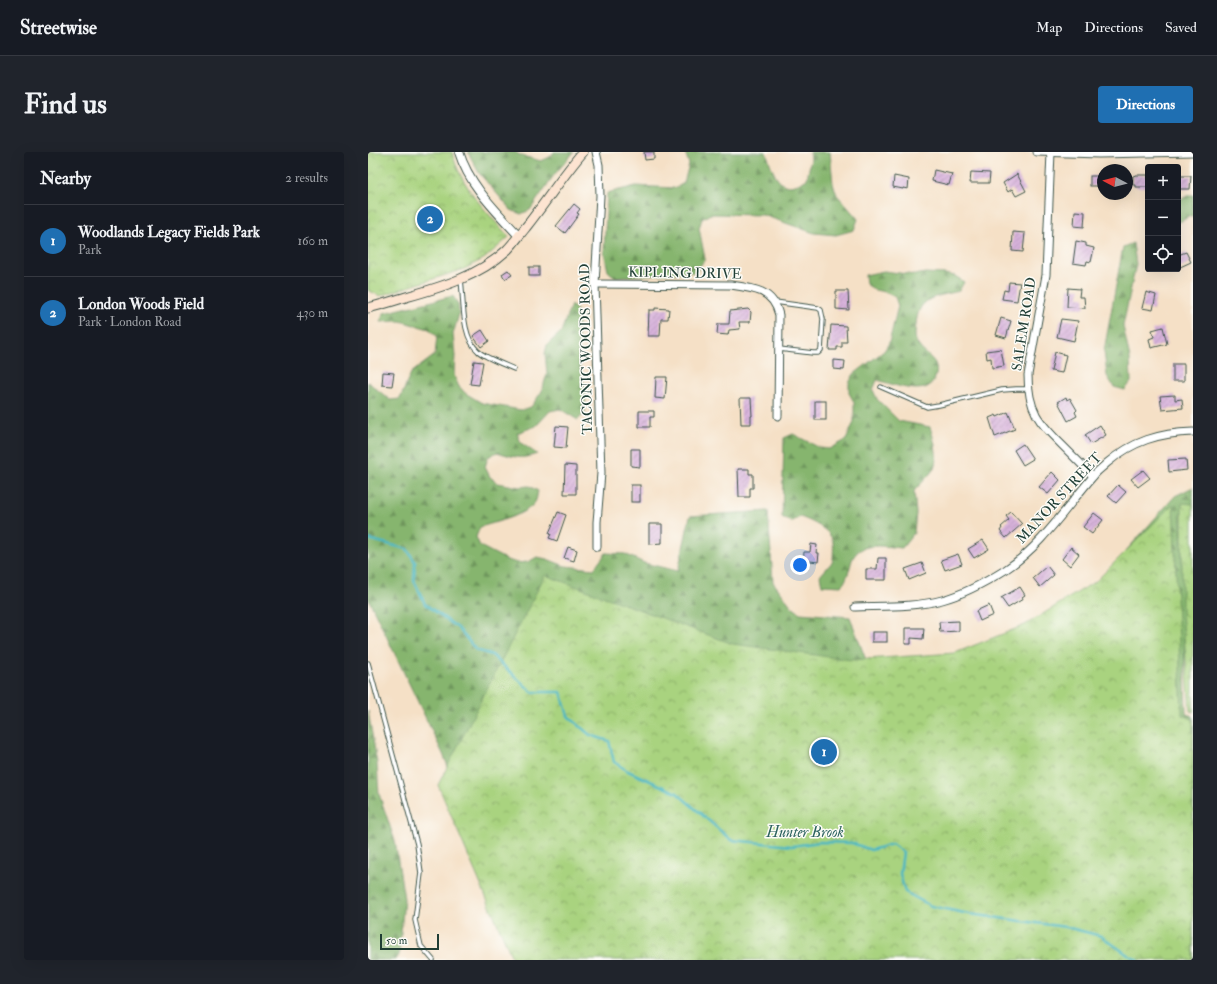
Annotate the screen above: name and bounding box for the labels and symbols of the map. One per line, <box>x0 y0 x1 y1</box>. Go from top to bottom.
north arrow <box>1097 164 1133 200</box>
pin: 2 <box>417 204 443 234</box>
street label: TACONIC WOODS ROAD <box>576 263 596 435</box>
street label: KIPLING DRIVE <box>628 264 742 282</box>
street label: SALEM ROAD <box>1008 276 1040 372</box>
street label: MANOR STREET <box>1013 449 1106 547</box>
your location <box>790 555 810 575</box>
pin: 1 <box>811 737 837 767</box>
water label: Hunter Brook <box>765 823 844 842</box>
scale bar <box>380 932 439 951</box>

